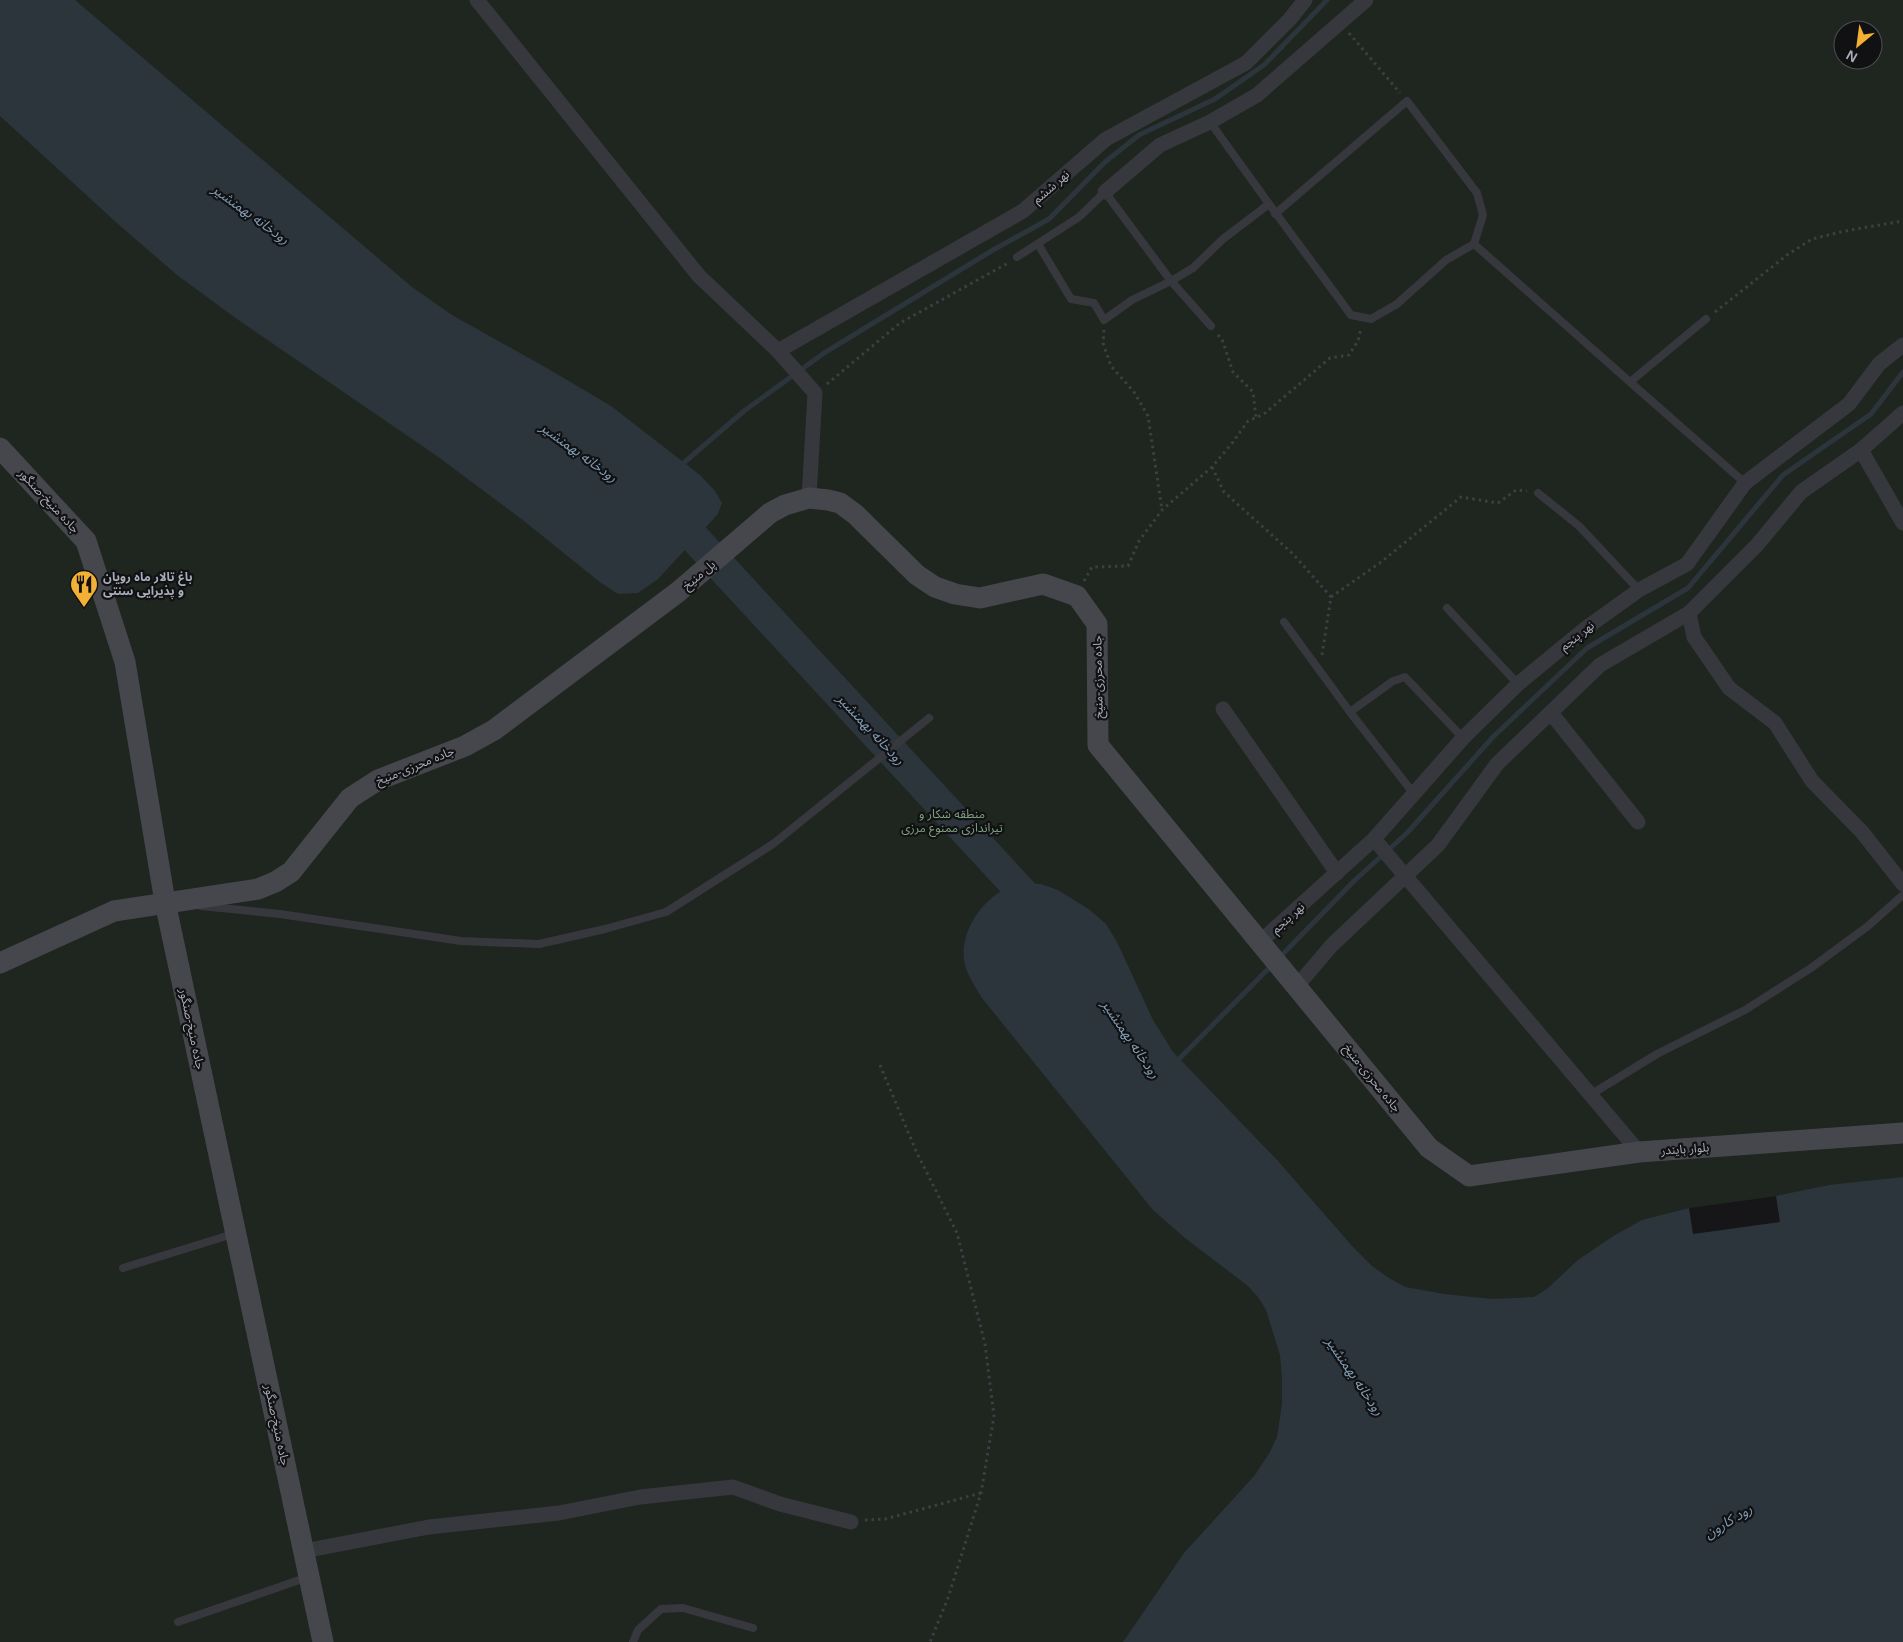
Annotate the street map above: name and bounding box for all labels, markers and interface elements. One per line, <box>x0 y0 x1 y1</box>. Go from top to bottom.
north arrow <box>1833 20 1883 70</box>
text: N <box>1843 47 1860 66</box>
street label: نهر ششم <box>1030 167 1073 208</box>
water label: رودخانه بهمنشیر <box>208 180 293 248</box>
water label: رودخانه بهمنشیر <box>536 418 621 486</box>
street label: جاده منیخ-صنگور <box>14 465 82 537</box>
street label: پل منیخ <box>680 557 719 594</box>
restaurant icon: باغ تالار ماه رویان و پذیرایی سنتی <box>69 569 99 608</box>
place label: باغ تالار ماه رویان و پذیرایی سنتی <box>103 570 193 600</box>
street label: نهر پنجم <box>1557 618 1598 655</box>
street label: جاده محرزی-منیخ <box>1090 635 1108 719</box>
water label: رودخانه بهمنشیر <box>833 689 908 769</box>
street label: جاده محرزی-منیخ <box>374 744 457 790</box>
park label: منطقه شکار و تیراندازی ممنوع مرزی <box>901 807 1003 837</box>
street label: نهر پنجم <box>1269 900 1309 938</box>
street label: جاده منیخ-صنگور <box>174 986 207 1071</box>
water label: رودخانه بهمنشیر <box>1097 996 1163 1082</box>
street label: جاده محرزی-منیخ <box>1339 1041 1404 1116</box>
street label: بلوار بایندر <box>1659 1140 1710 1158</box>
water label: رودخانه بهمنشیر <box>1321 1333 1387 1419</box>
street label: جاده منیخ-صنگور <box>259 1382 292 1467</box>
water label: رود کارون <box>1701 1501 1755 1542</box>

